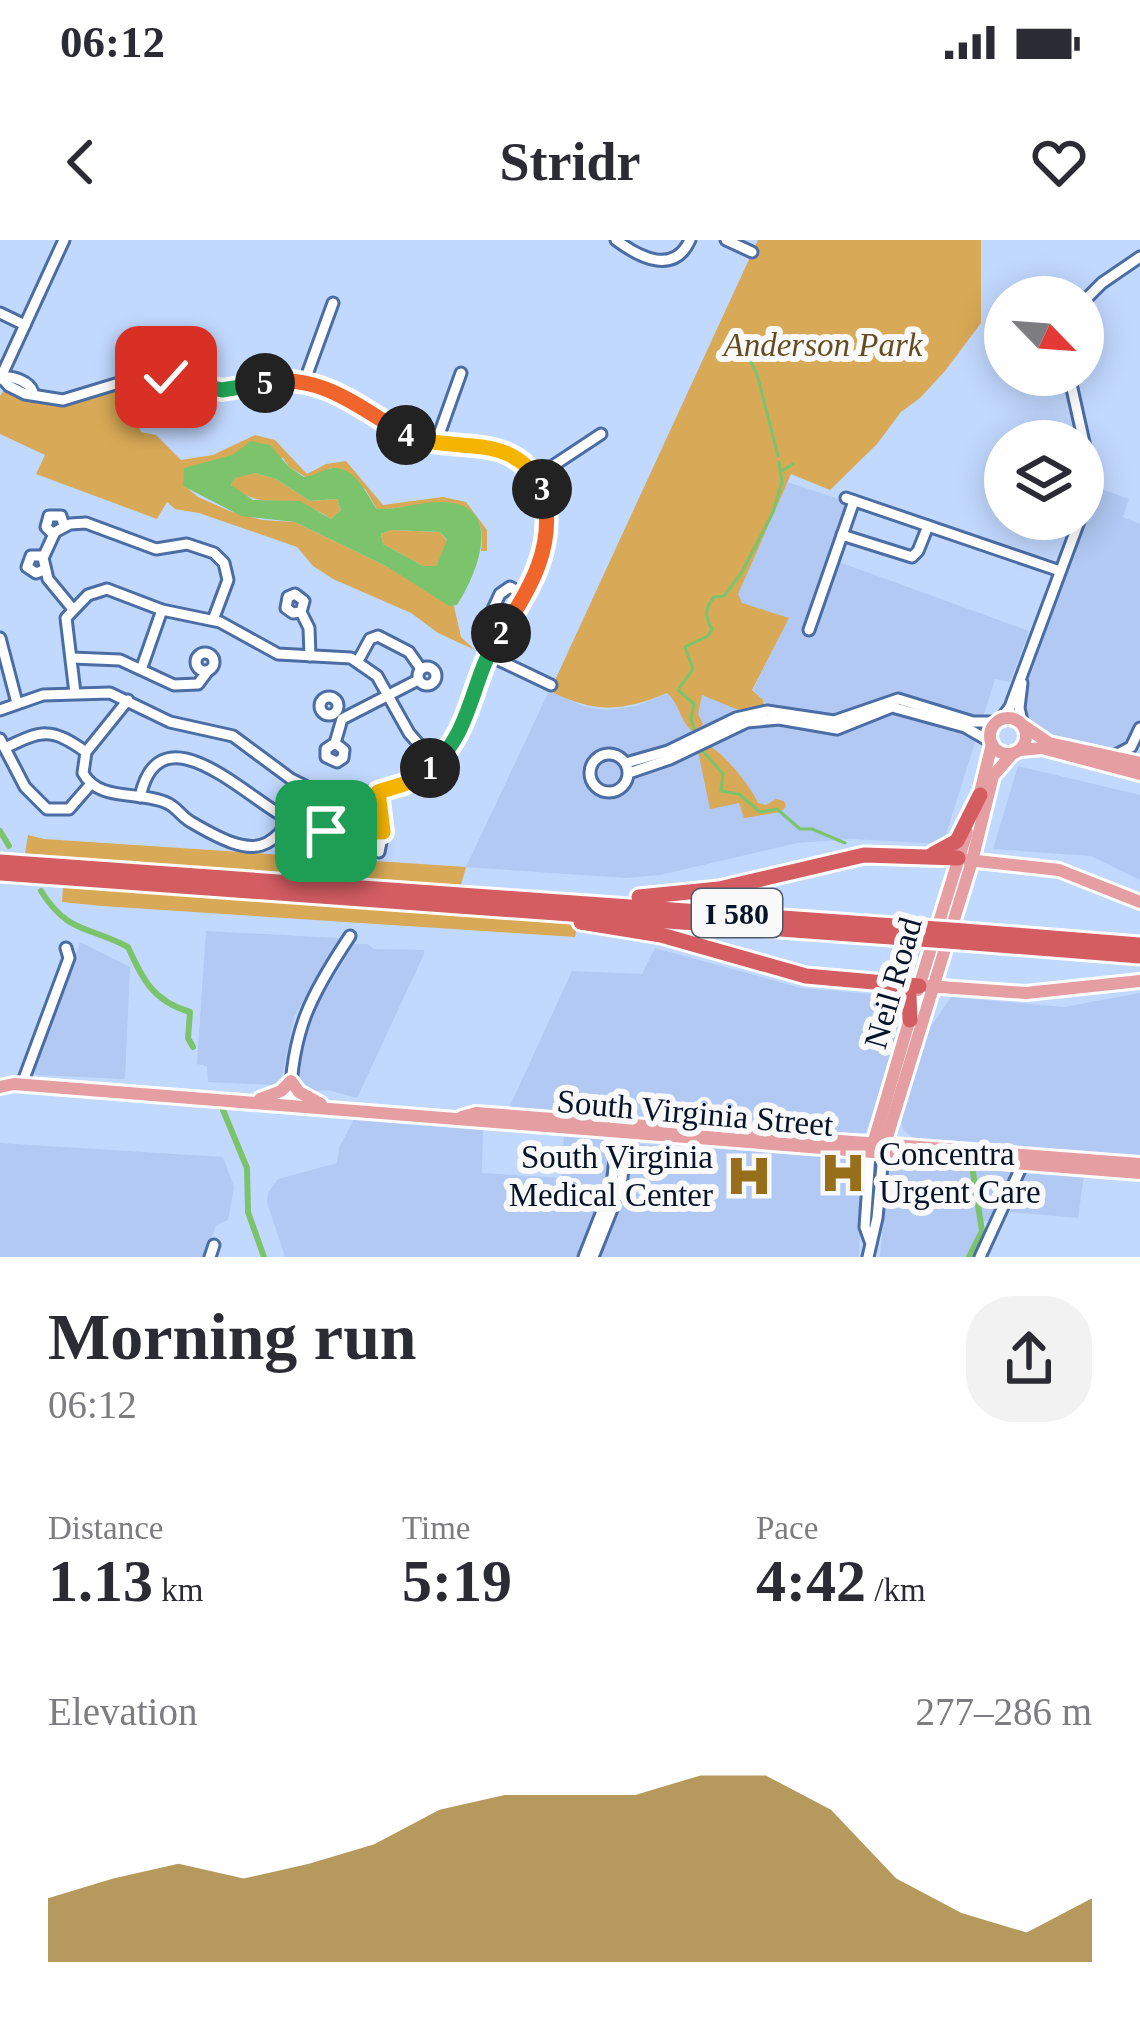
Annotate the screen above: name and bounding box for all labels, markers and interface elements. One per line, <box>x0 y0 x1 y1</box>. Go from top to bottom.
text: 06:12 <box>60 17 165 67</box>
icon: back <box>48 129 114 195</box>
icon: heart <box>1026 129 1092 195</box>
text: Stridr <box>500 132 641 192</box>
north arrow <box>984 276 1104 396</box>
map controls <box>984 276 1104 540</box>
pin <box>115 326 217 428</box>
park label: Anderson Park <box>722 327 924 363</box>
icon: check <box>133 344 199 410</box>
pin: 5 <box>235 353 295 413</box>
text: 5 <box>257 365 273 401</box>
pin: 4 <box>376 405 436 465</box>
text: 4 <box>398 417 414 453</box>
button: layers <box>984 420 1104 540</box>
pin: 3 <box>512 459 572 519</box>
text: 3 <box>534 471 550 507</box>
pin: 2 <box>471 603 531 663</box>
text: 2 <box>493 615 509 651</box>
pin: 1 <box>400 738 460 798</box>
text: 1 <box>422 750 438 786</box>
pin <box>275 780 377 882</box>
icon: arrive <box>293 798 359 864</box>
road number: I 580 <box>692 889 782 937</box>
street label: Neil Road <box>857 913 929 1053</box>
street label: South Virginia Street <box>555 1083 835 1143</box>
place label: Concentra Urgent Care <box>879 1136 1041 1210</box>
place label: South Virginia Medical Center <box>509 1139 713 1213</box>
hospital icon: Concentra Urgent Care <box>818 1148 868 1198</box>
hospital icon: South Virginia Medical Center <box>724 1151 774 1201</box>
button: share <box>966 1296 1092 1422</box>
text: Morning run <box>48 1300 417 1373</box>
text: 06:12 <box>48 1383 137 1426</box>
text: Distance <box>48 1510 163 1546</box>
text: Time <box>402 1510 470 1546</box>
text: Pace <box>756 1510 818 1546</box>
text: 1.13 <box>48 1548 153 1614</box>
text: 5:19 <box>402 1548 512 1614</box>
text: 4:42 <box>756 1548 866 1614</box>
text: km <box>153 1572 203 1608</box>
text: /km <box>866 1572 926 1608</box>
text: Elevation <box>48 1690 197 1733</box>
text: 277–286 m <box>915 1690 1092 1733</box>

